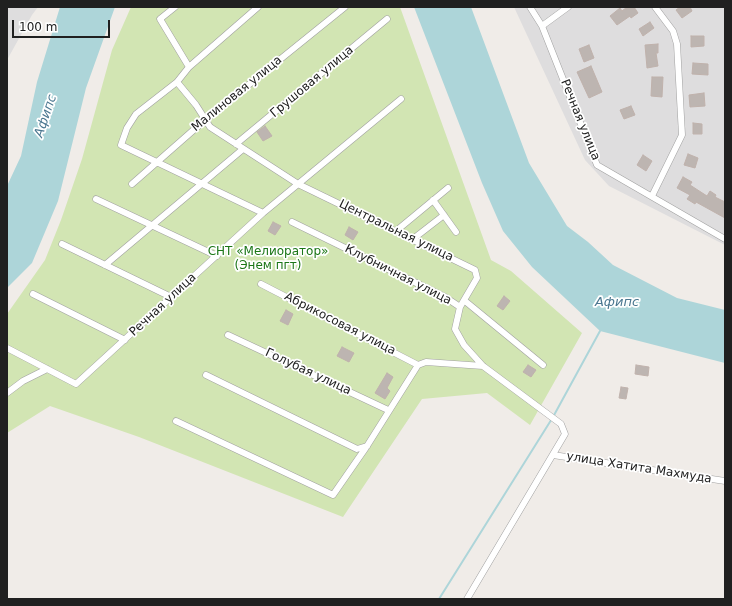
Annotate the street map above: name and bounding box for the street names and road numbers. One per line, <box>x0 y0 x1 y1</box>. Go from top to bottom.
street label: Грушовая улица <box>268 43 356 121</box>
street label: Малиновая улица <box>189 53 285 135</box>
street label: Речная улица <box>557 77 603 163</box>
street label: Центральная улица <box>336 197 456 265</box>
street label: Клубничная улица <box>342 242 454 308</box>
street label: Речная улица <box>127 270 199 340</box>
street label: Абрикосовая улица <box>282 290 398 358</box>
street label: Голубая улица <box>263 346 353 398</box>
street label: улица Хатита Махмуда <box>565 449 713 487</box>

